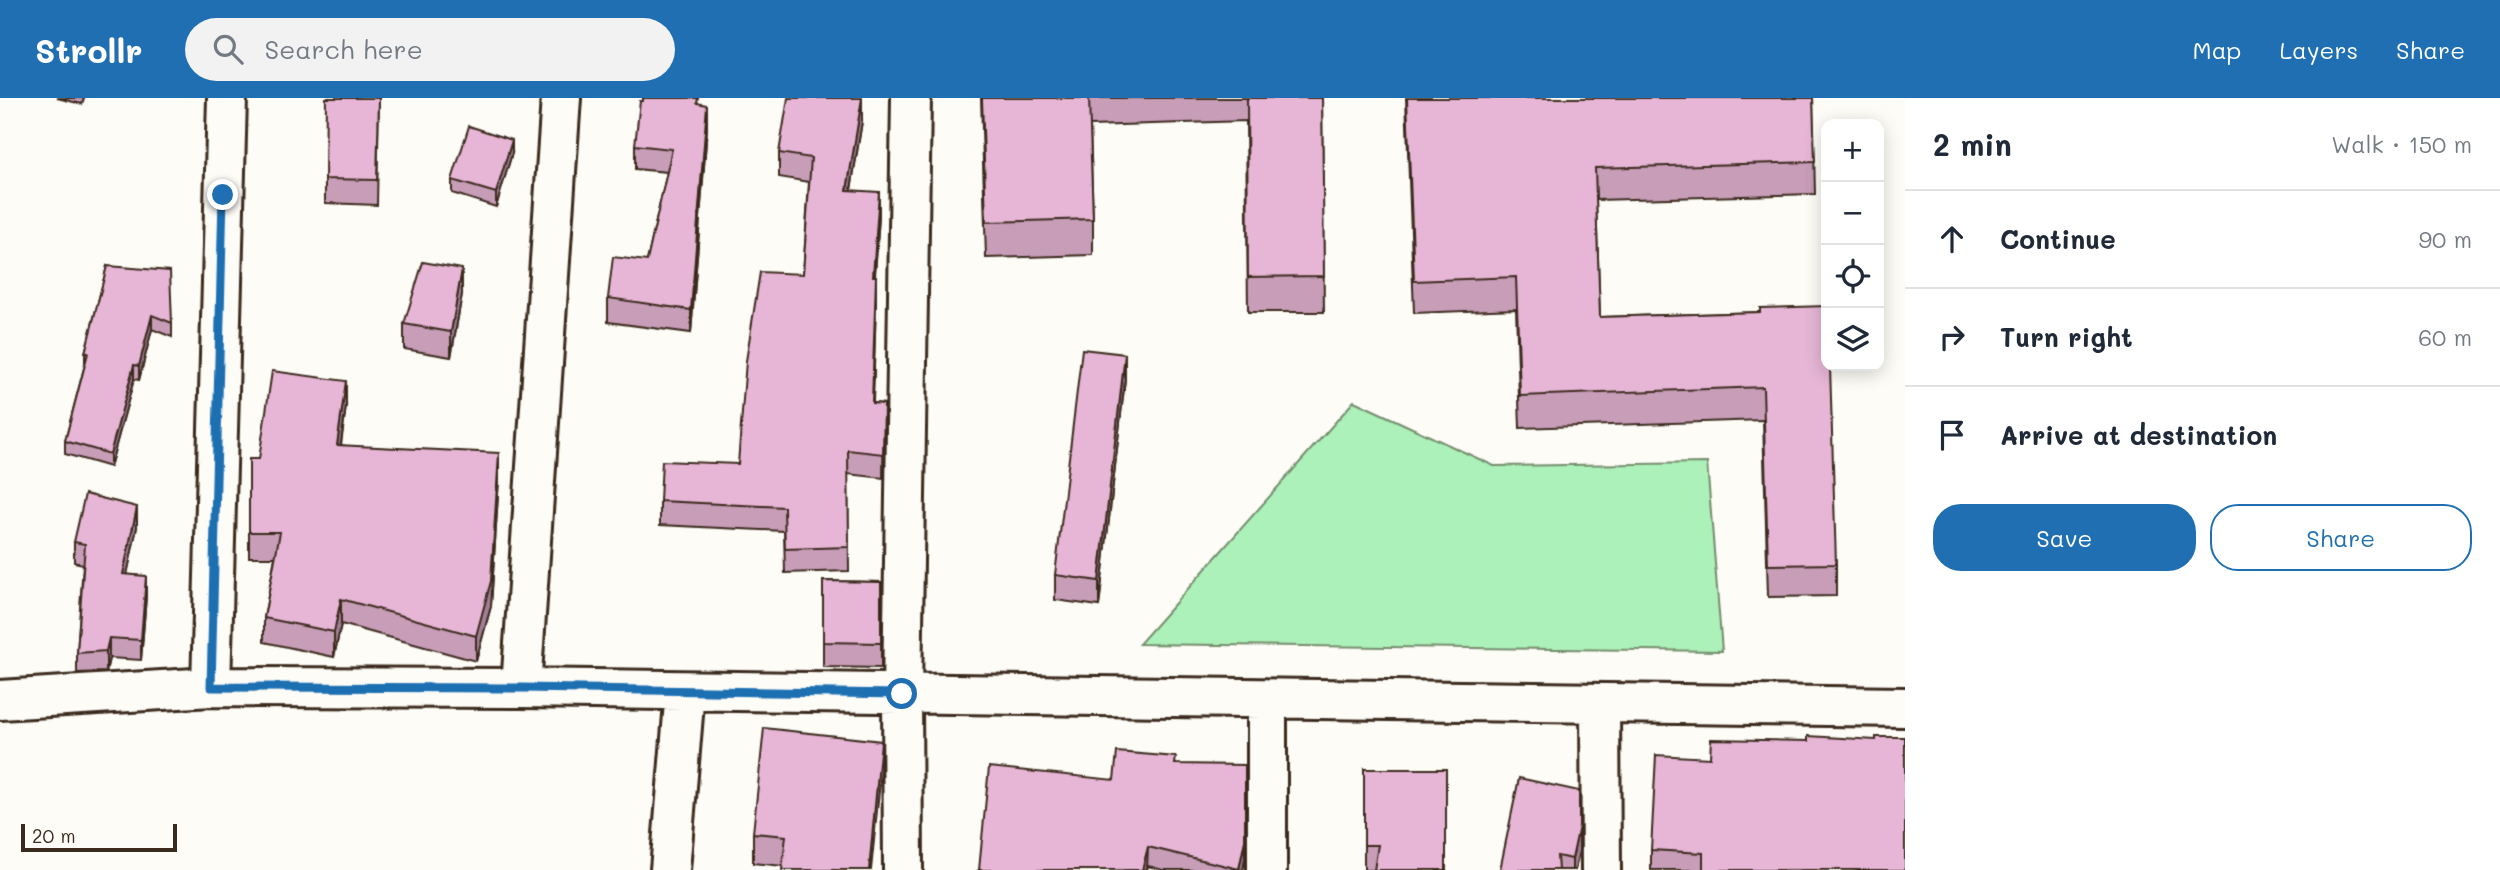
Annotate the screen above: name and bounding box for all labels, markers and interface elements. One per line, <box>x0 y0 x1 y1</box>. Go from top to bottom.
search box <box>185 18 675 81</box>
text: Strollr <box>35 28 143 71</box>
icon: search <box>209 30 247 68</box>
text: Search here <box>265 32 423 66</box>
text: Map <box>2193 34 2241 65</box>
text: Layers <box>2279 34 2358 65</box>
text: Share <box>2396 34 2465 65</box>
map controls <box>1821 119 1884 371</box>
button: + <box>1821 119 1884 182</box>
text: 2 min <box>1933 124 2012 164</box>
text: Walk · 150 m <box>2331 129 2472 159</box>
route end <box>207 179 238 210</box>
button: − <box>1821 182 1884 245</box>
icon: ahead <box>1933 220 1971 258</box>
text: Continue <box>2000 222 2116 256</box>
text: 90 m <box>2419 224 2472 254</box>
button: locate <box>1821 245 1884 308</box>
button: layers <box>1821 308 1884 371</box>
icon: right <box>1933 318 1971 356</box>
text: Turn right <box>2000 320 2133 354</box>
text: 60 m <box>2418 322 2472 352</box>
icon: arrive <box>1933 416 1971 454</box>
text: Arrive at destination <box>2000 418 2277 452</box>
button: Save <box>1933 504 2196 571</box>
button: Share <box>2210 504 2472 571</box>
route start <box>886 678 917 709</box>
scale bar <box>21 821 177 853</box>
text: 20 m <box>32 823 76 848</box>

